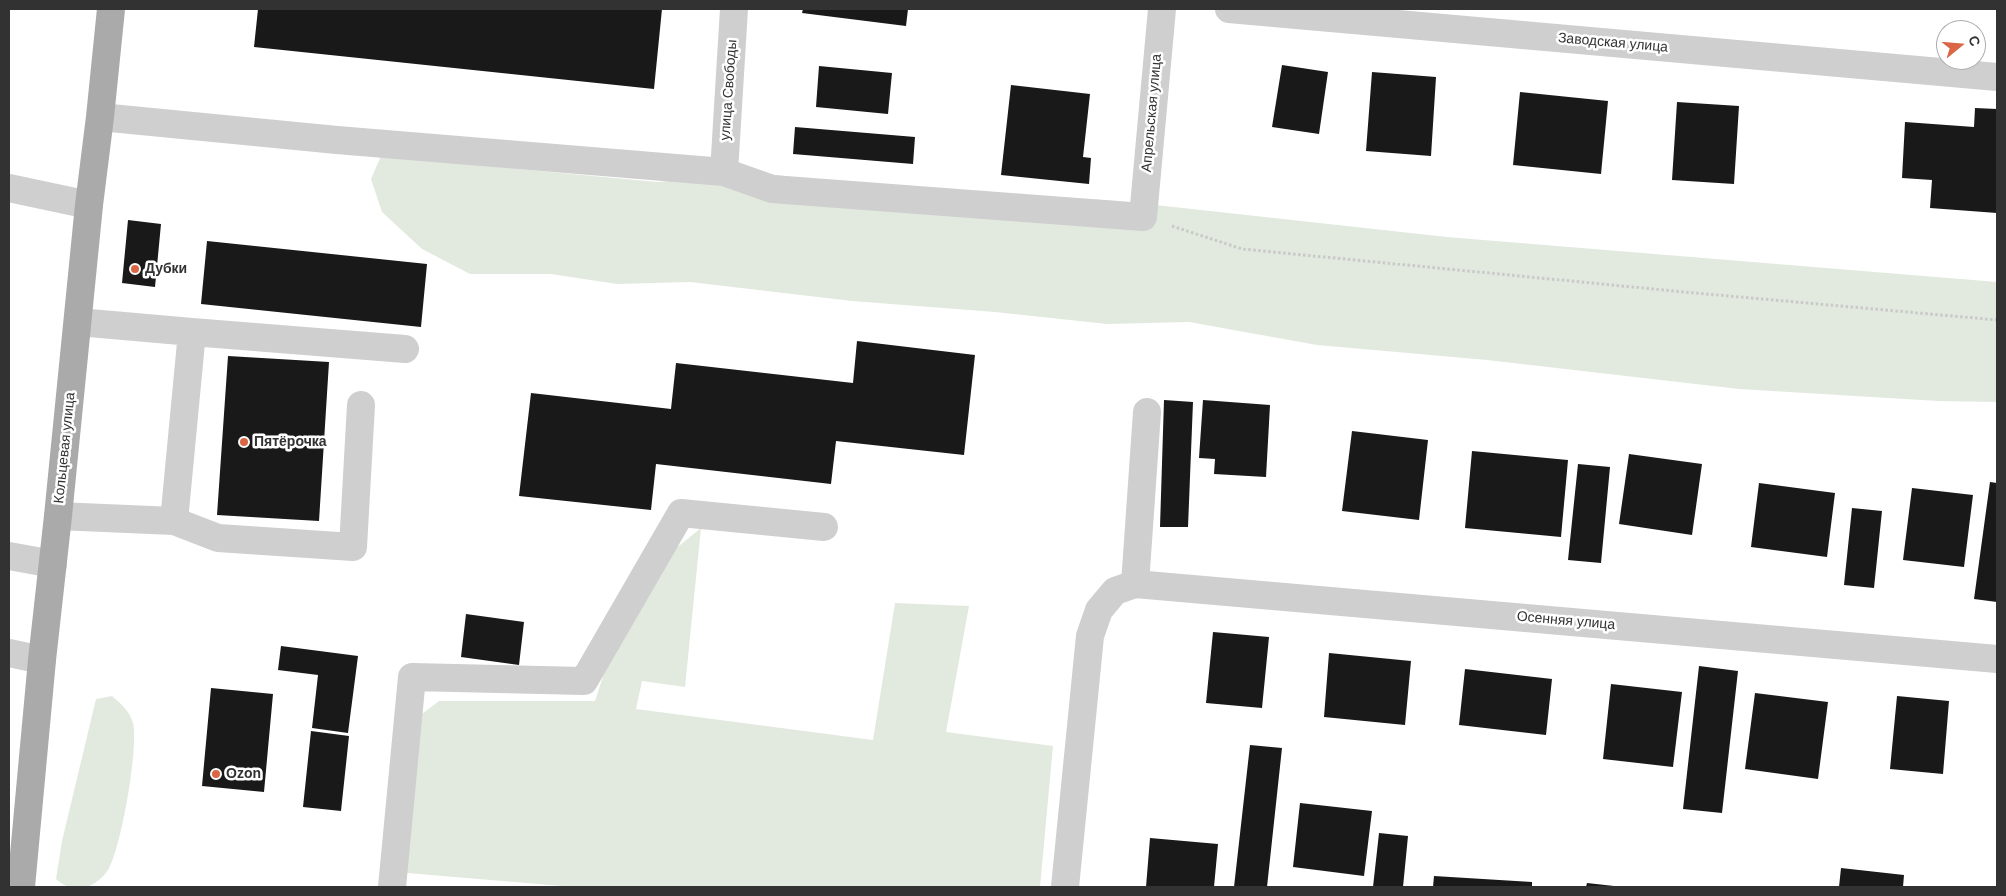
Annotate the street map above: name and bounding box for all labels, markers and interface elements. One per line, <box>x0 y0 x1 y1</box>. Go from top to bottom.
north arrow <box>1936 20 1986 70</box>
street label: Заводская улица <box>1557 30 1669 56</box>
text: С <box>1965 34 1984 48</box>
street label: улица Свободы <box>717 39 741 141</box>
street label: Апрельская улица <box>1138 53 1166 173</box>
place label: Дубки <box>145 261 187 277</box>
marker: Дубки <box>129 263 141 275</box>
street label: Кольцевая улица <box>51 392 79 504</box>
place label: Пятёрочка <box>254 434 327 450</box>
marker: Пятёрочка <box>238 436 250 448</box>
street label: Осенняя улица <box>1516 608 1616 634</box>
place label: Ozon <box>226 766 261 782</box>
marker: Ozon <box>210 768 222 780</box>

